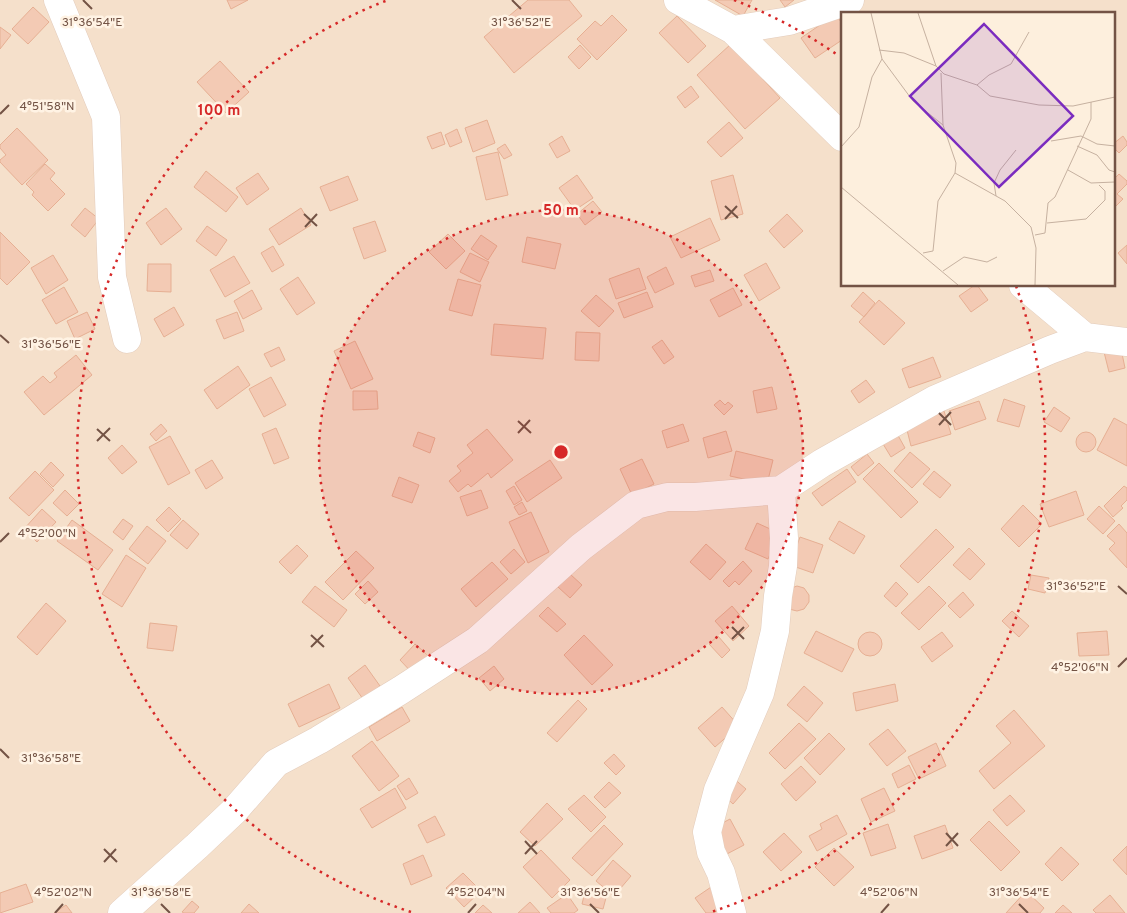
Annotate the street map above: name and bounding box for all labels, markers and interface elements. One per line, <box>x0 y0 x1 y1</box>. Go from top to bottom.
inset map <box>841 12 1114 286</box>
text: 31°36'54"E <box>62 15 122 31</box>
text: 31°36'52"E <box>491 15 551 31</box>
text: 4°51'58"N <box>20 99 74 115</box>
text: 100 m <box>198 102 240 121</box>
text: 50 m <box>543 202 579 221</box>
text: 31°36'56"E <box>21 337 81 353</box>
centre of rings <box>552 443 570 461</box>
text: 4°52'00"N <box>18 526 76 542</box>
text: 31°36'52"E <box>1046 579 1106 595</box>
text: 4°52'06"N <box>1051 660 1109 676</box>
text: 31°36'58"E <box>21 751 81 767</box>
text: 4°52'02"N <box>34 885 92 901</box>
text: 31°36'58"E <box>131 885 191 901</box>
text: 4°52'04"N <box>447 885 505 901</box>
text: 31°36'56"E <box>560 885 620 901</box>
text: 4°52'06"N <box>860 885 918 901</box>
text: 31°36'54"E <box>989 885 1049 901</box>

